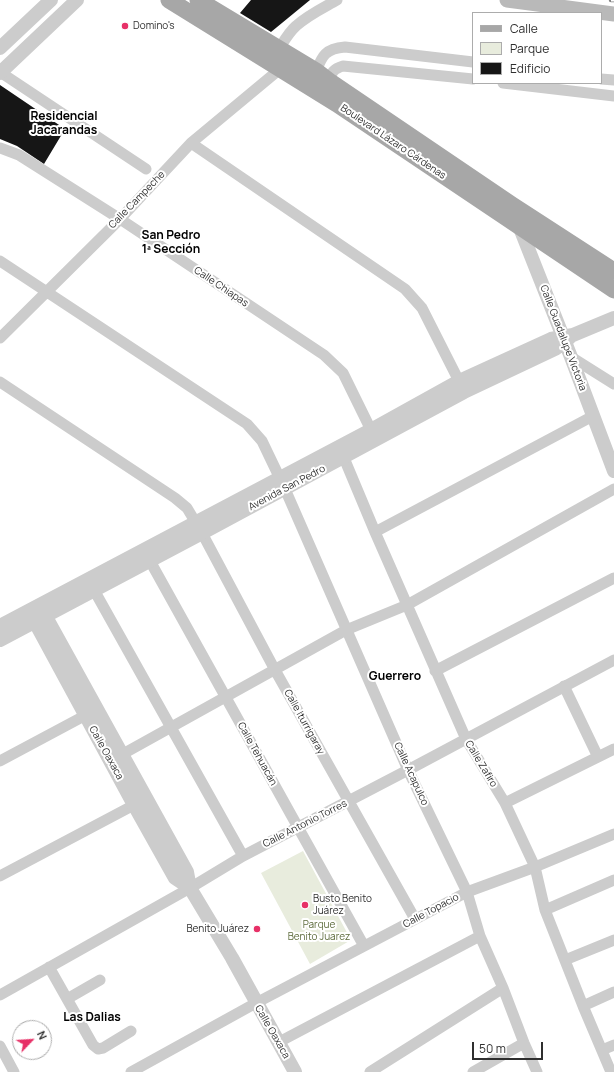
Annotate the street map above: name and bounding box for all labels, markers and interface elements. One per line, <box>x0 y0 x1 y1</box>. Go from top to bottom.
legend <box>472 12 602 84</box>
place label: Domino's <box>133 20 175 32</box>
text: Calle <box>510 20 538 37</box>
marker: Domino's <box>120 21 130 31</box>
text: Parque <box>510 40 549 57</box>
text: Edificio <box>510 60 550 77</box>
street label: Boulevard Lázaro Cárdenas <box>338 102 448 182</box>
district label: Residencial Jacarandas <box>30 110 98 138</box>
street label: Calle Campeche <box>106 169 168 231</box>
district label: San Pedro 1ª Sección <box>142 229 200 257</box>
street label: Calle Chiapas <box>192 264 250 310</box>
street label: Calle Guadalupe Victoria <box>537 283 589 393</box>
street label: Avenida San Pedro <box>247 463 327 513</box>
district label: Guerrero <box>369 670 421 684</box>
street label: Calle Iturrigaray <box>281 687 327 757</box>
street label: Calle Tehuacán <box>235 720 279 788</box>
street label: Calle Oaxaca <box>86 724 126 782</box>
street label: Calle Zafiro <box>462 738 500 790</box>
street label: Calle Acapulco <box>391 741 431 807</box>
street label: Calle Antonio Torres <box>261 798 349 850</box>
street label: Calle Topacio <box>401 891 461 931</box>
place label: Busto Benito Juárez <box>313 893 372 916</box>
marker: Busto Benito Juárez <box>300 900 310 910</box>
park label: Parque Benito Juarez <box>288 919 350 942</box>
place label: Benito Juárez <box>186 923 249 935</box>
marker: Benito Juárez <box>252 924 262 934</box>
street label: Calle Oaxaca <box>252 1003 292 1061</box>
district label: Las Dalias <box>63 1011 121 1025</box>
north arrow <box>12 1020 52 1060</box>
text: N <box>34 1028 51 1042</box>
scale bar <box>474 1034 545 1060</box>
text: 50 m <box>479 1040 506 1057</box>

